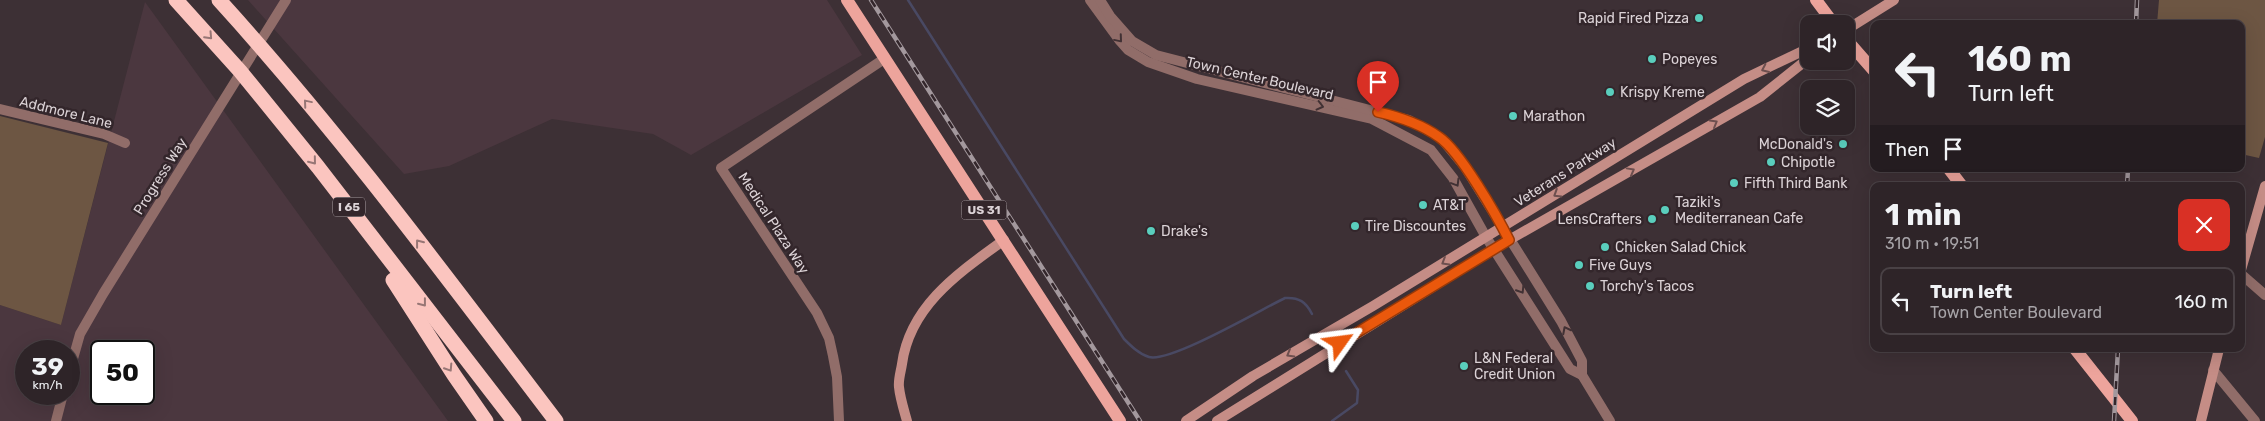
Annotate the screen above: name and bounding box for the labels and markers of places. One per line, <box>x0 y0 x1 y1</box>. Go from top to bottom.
place label: Rapid Fired Pizza <box>1578 10 1689 27</box>
marker: Rapid Fired Pizza <box>1693 12 1705 24</box>
place label: Popeyes <box>1662 51 1717 68</box>
marker: Popeyes <box>1646 53 1658 65</box>
pin <box>1357 61 1399 112</box>
place label: Krispy Kreme <box>1620 84 1705 101</box>
marker: Krispy Kreme <box>1604 86 1616 98</box>
place label: Marathon <box>1523 108 1585 125</box>
marker: Marathon <box>1507 110 1519 122</box>
place label: McDonald's <box>1759 136 1833 153</box>
marker: McDonald's <box>1837 138 1849 150</box>
place label: Chipotle <box>1781 154 1835 171</box>
marker: Chipotle <box>1765 156 1777 168</box>
place label: Fifth Third Bank <box>1744 175 1848 192</box>
marker: Fifth Third Bank <box>1728 177 1740 189</box>
place label: Taziki's Mediterranean Cafe <box>1675 194 1803 227</box>
place label: AT&T <box>1433 197 1466 214</box>
marker: AT&T <box>1417 199 1429 211</box>
marker: Taziki's Mediterranean Cafe <box>1659 204 1671 216</box>
place label: LensCrafters <box>1557 211 1642 228</box>
marker: LensCrafters <box>1646 213 1658 225</box>
place label: Tire Discountes <box>1365 218 1466 235</box>
marker: Tire Discountes <box>1349 220 1361 232</box>
place label: Drake's <box>1161 223 1208 240</box>
marker: Drake's <box>1145 225 1157 237</box>
place label: Chicken Salad Chick <box>1615 239 1747 256</box>
marker: Chicken Salad Chick <box>1599 241 1611 253</box>
place label: Five Guys <box>1589 257 1652 274</box>
marker: Five Guys <box>1573 259 1585 271</box>
place label: Torchy's Tacos <box>1600 278 1694 295</box>
marker: Torchy's Tacos <box>1584 280 1596 292</box>
place label: L&N Federal Credit Union <box>1474 350 1555 383</box>
marker: L&N Federal Credit Union <box>1458 360 1470 372</box>

